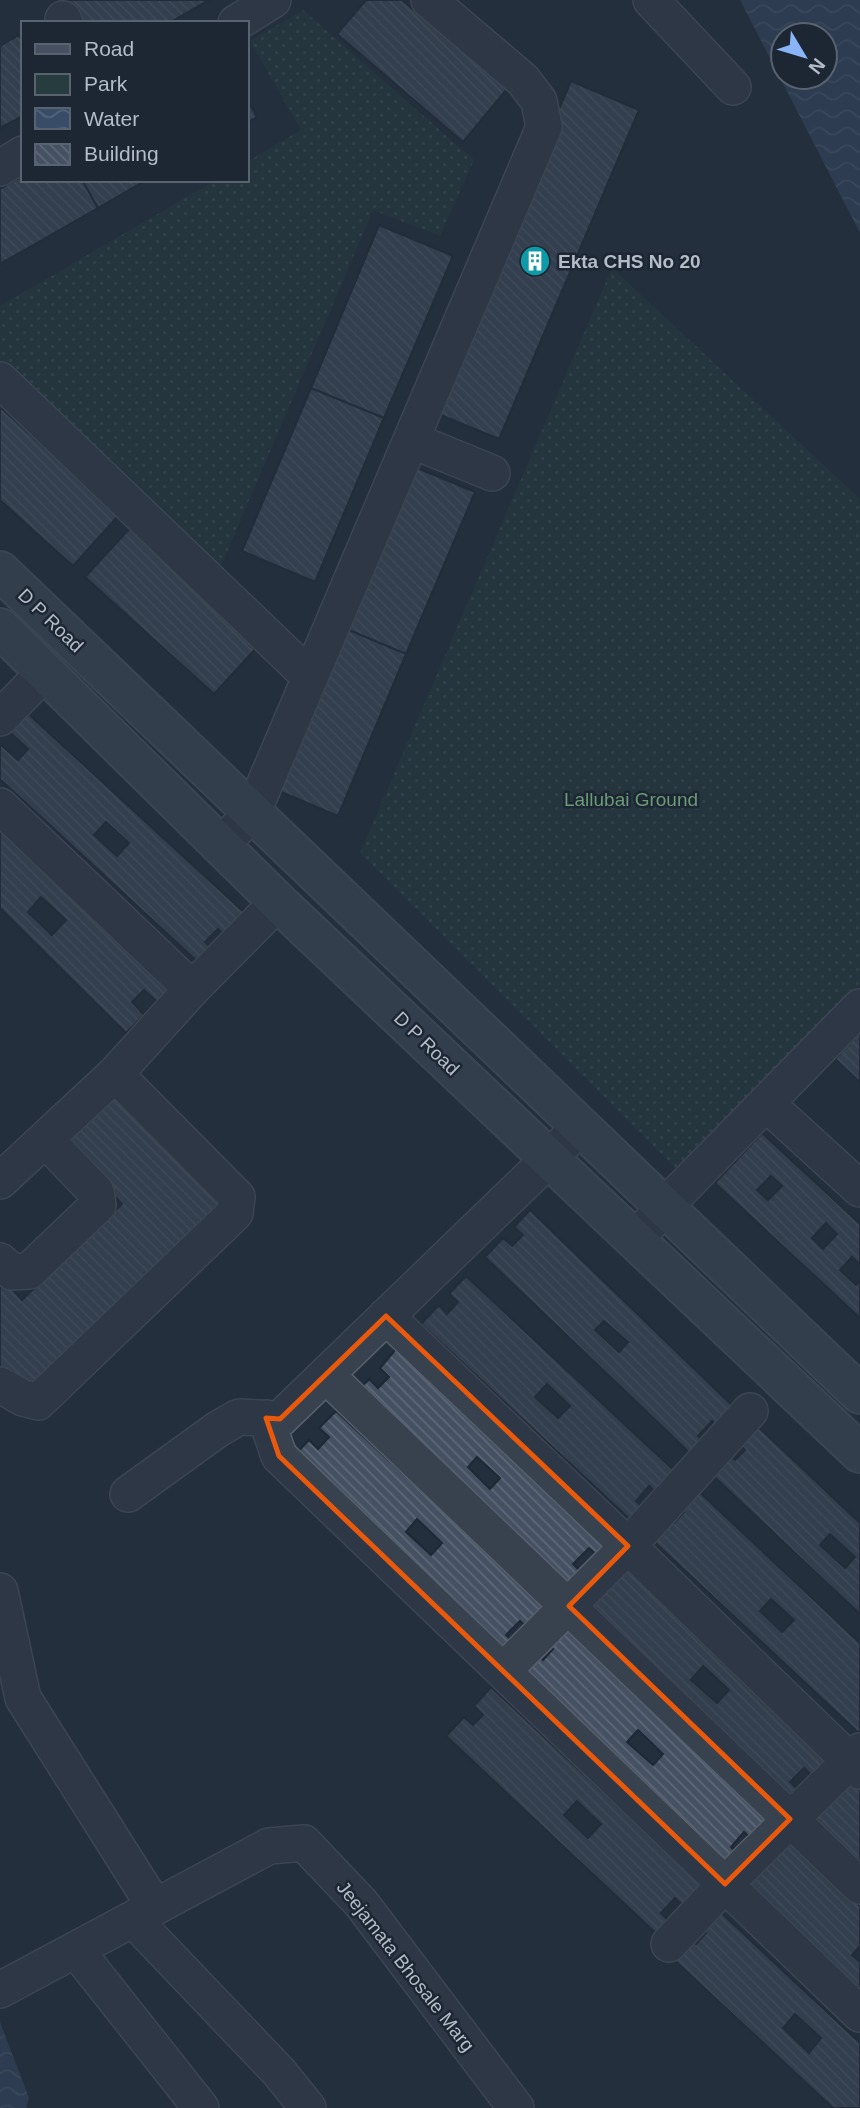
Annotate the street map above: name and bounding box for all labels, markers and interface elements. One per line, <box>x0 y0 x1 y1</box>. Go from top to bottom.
legend <box>21 21 248 182</box>
north arrow <box>769 21 839 91</box>
text: Road <box>84 37 134 60</box>
text: N <box>805 54 830 78</box>
text: Park <box>84 72 128 95</box>
text: Water <box>84 107 139 130</box>
text: Building <box>84 142 159 165</box>
building icon: Ekta CHS No 20 <box>518 244 552 278</box>
place label: Ekta CHS No 20 <box>558 251 701 272</box>
street label: D P Road <box>14 584 87 656</box>
park label: Lallubai Ground <box>564 789 698 810</box>
street label: D P Road <box>390 1007 463 1079</box>
street label: Jeejamata Bhosale Marg <box>333 1877 479 2056</box>

